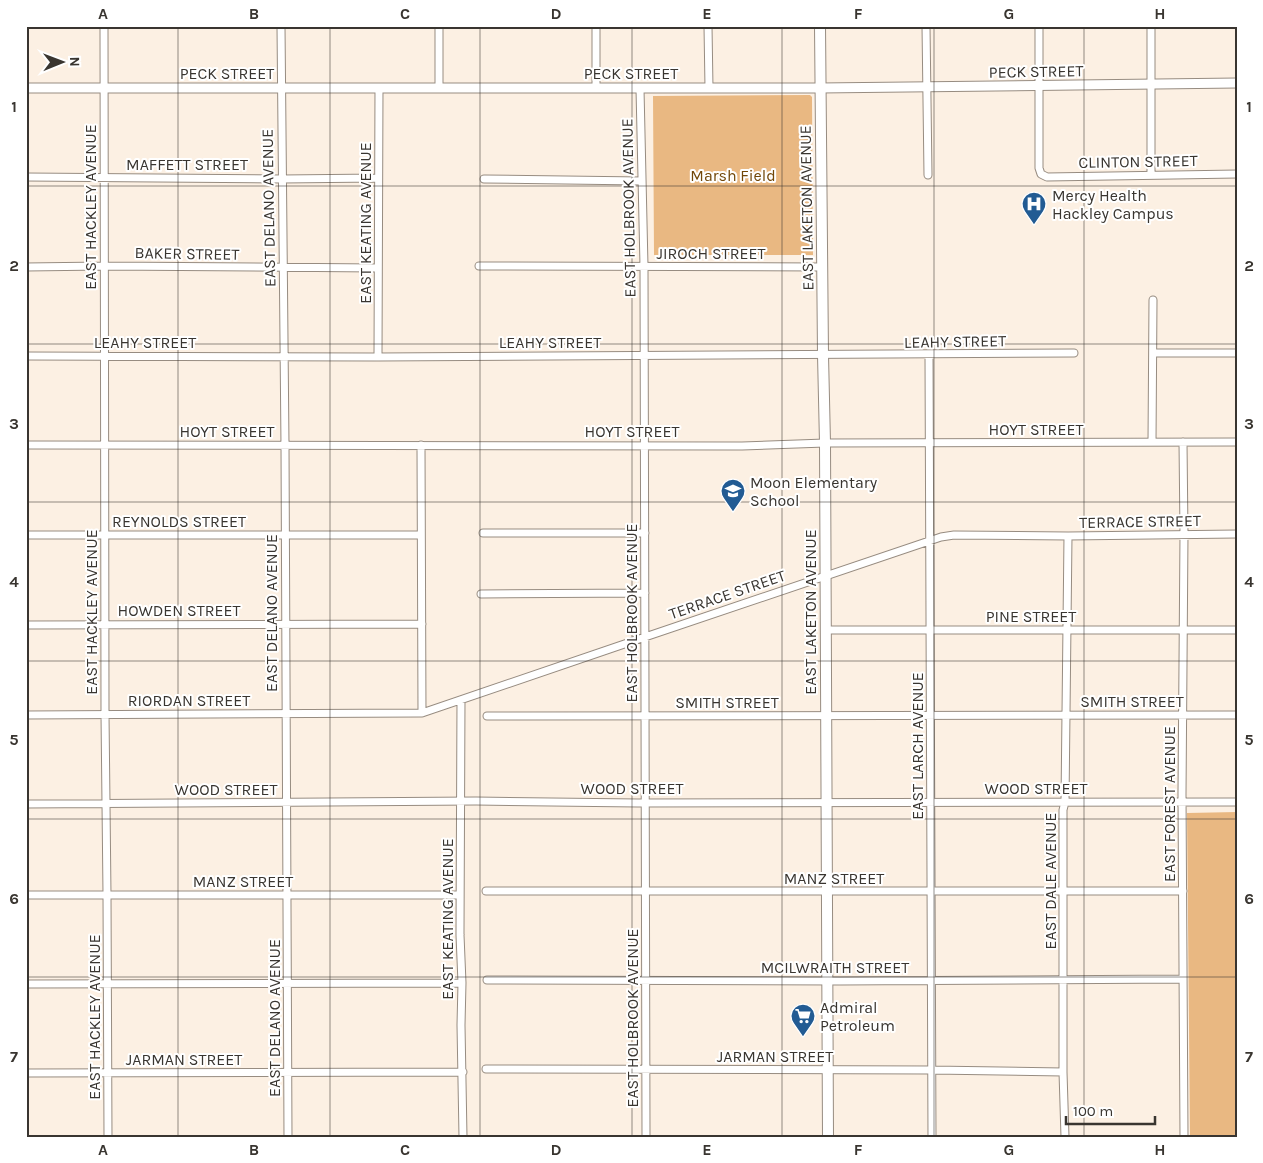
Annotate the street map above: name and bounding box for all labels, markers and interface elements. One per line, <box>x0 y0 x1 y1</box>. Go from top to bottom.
text: A <box>98 4 108 23</box>
text: B <box>249 4 259 23</box>
text: C <box>400 4 410 23</box>
text: D <box>551 4 562 23</box>
text: E <box>702 4 712 23</box>
text: F <box>854 4 863 23</box>
text: G <box>1004 4 1014 23</box>
text: H <box>1154 4 1166 23</box>
north arrow <box>38 38 88 88</box>
text: N <box>66 57 83 67</box>
street label: PECK STREET <box>989 61 1083 82</box>
street label: PECK STREET <box>180 64 274 83</box>
street label: PECK STREET <box>584 64 678 83</box>
text: 1 <box>11 97 17 116</box>
text: 1 <box>1246 97 1252 116</box>
street label: EAST HOLBROOK AVENUE <box>617 118 640 298</box>
street label: EAST HACKLEY AVENUE <box>81 124 100 290</box>
street label: EAST LAKETON AVENUE <box>796 125 817 291</box>
street label: EAST DELANO AVENUE <box>258 129 279 287</box>
street label: EAST KEATING AVENUE <box>356 142 375 304</box>
street label: CLINTON STREET <box>1078 151 1198 172</box>
street label: MAFFETT STREET <box>126 155 248 174</box>
park label: Marsh Field <box>690 166 776 185</box>
place label: Mercy Health Hackley Campus <box>1052 186 1174 223</box>
hospital icon: Mercy Health Hackley Campus <box>1021 191 1047 225</box>
street label: BAKER STREET <box>134 243 240 264</box>
street label: JIROCH STREET <box>657 244 765 263</box>
text: 2 <box>9 256 19 275</box>
text: 2 <box>1244 256 1254 275</box>
street label: LEAHY STREET <box>904 331 1006 352</box>
street label: LEAHY STREET <box>94 333 196 352</box>
street label: LEAHY STREET <box>499 333 601 352</box>
text: 3 <box>9 414 19 433</box>
text: 3 <box>1244 414 1254 433</box>
street label: HOYT STREET <box>989 420 1083 439</box>
street label: HOYT STREET <box>180 422 274 441</box>
street label: HOYT STREET <box>585 422 679 441</box>
place label: Moon Elementary School <box>750 473 878 510</box>
school or university icon: Moon Elementary School <box>720 478 746 512</box>
street label: TERRACE STREET <box>1079 511 1201 532</box>
street label: REYNOLDS STREET <box>112 512 246 531</box>
street label: EAST HOLBROOK AVENUE <box>622 523 641 703</box>
street label: EAST HACKLEY AVENUE <box>82 529 101 695</box>
street label: EAST LAKETON AVENUE <box>801 529 820 695</box>
street label: EAST DELANO AVENUE <box>262 534 281 692</box>
street label: TERRACE STREET <box>666 566 788 623</box>
text: 4 <box>9 572 19 591</box>
text: 4 <box>1244 572 1254 591</box>
street label: HOWDEN STREET <box>117 601 241 620</box>
street label: PINE STREET <box>986 607 1076 626</box>
street label: EAST LARCH AVENUE <box>908 672 927 820</box>
street label: RIORDAN STREET <box>128 691 250 710</box>
street label: SMITH STREET <box>1080 692 1184 711</box>
street label: SMITH STREET <box>675 693 779 712</box>
street label: EAST FOREST AVENUE <box>1160 726 1179 882</box>
text: 5 <box>9 730 19 749</box>
text: 5 <box>1244 730 1254 749</box>
street label: WOOD STREET <box>581 779 683 798</box>
street label: WOOD STREET <box>985 779 1087 798</box>
street label: WOOD STREET <box>175 780 277 799</box>
street label: EAST DALE AVENUE <box>1041 813 1060 949</box>
street label: EAST KEATING AVENUE <box>438 838 457 1000</box>
street label: MANZ STREET <box>784 869 884 888</box>
street label: MANZ STREET <box>193 872 293 891</box>
text: 6 <box>9 889 19 908</box>
text: 6 <box>1244 889 1254 908</box>
street label: EAST HOLBROOK AVENUE <box>623 928 642 1108</box>
street label: EAST HACKLEY AVENUE <box>85 934 104 1100</box>
street label: EAST DELANO AVENUE <box>265 939 284 1097</box>
street label: MCILWRAITH STREET <box>761 958 909 977</box>
place label: Admiral Petroleum <box>820 998 895 1035</box>
supermarket icon: Admiral Petroleum <box>790 1003 816 1037</box>
text: 7 <box>10 1047 18 1066</box>
street label: JARMAN STREET <box>717 1047 833 1066</box>
text: 7 <box>1245 1047 1253 1066</box>
street label: JARMAN STREET <box>126 1050 242 1069</box>
scale bar <box>1066 1093 1154 1125</box>
text: 100 m <box>1073 1102 1113 1120</box>
text: A <box>98 1140 108 1159</box>
text: B <box>249 1140 259 1159</box>
text: C <box>400 1140 410 1159</box>
text: D <box>551 1140 562 1159</box>
text: E <box>702 1140 712 1159</box>
text: F <box>854 1140 863 1159</box>
text: G <box>1004 1140 1014 1159</box>
text: H <box>1154 1140 1166 1159</box>

